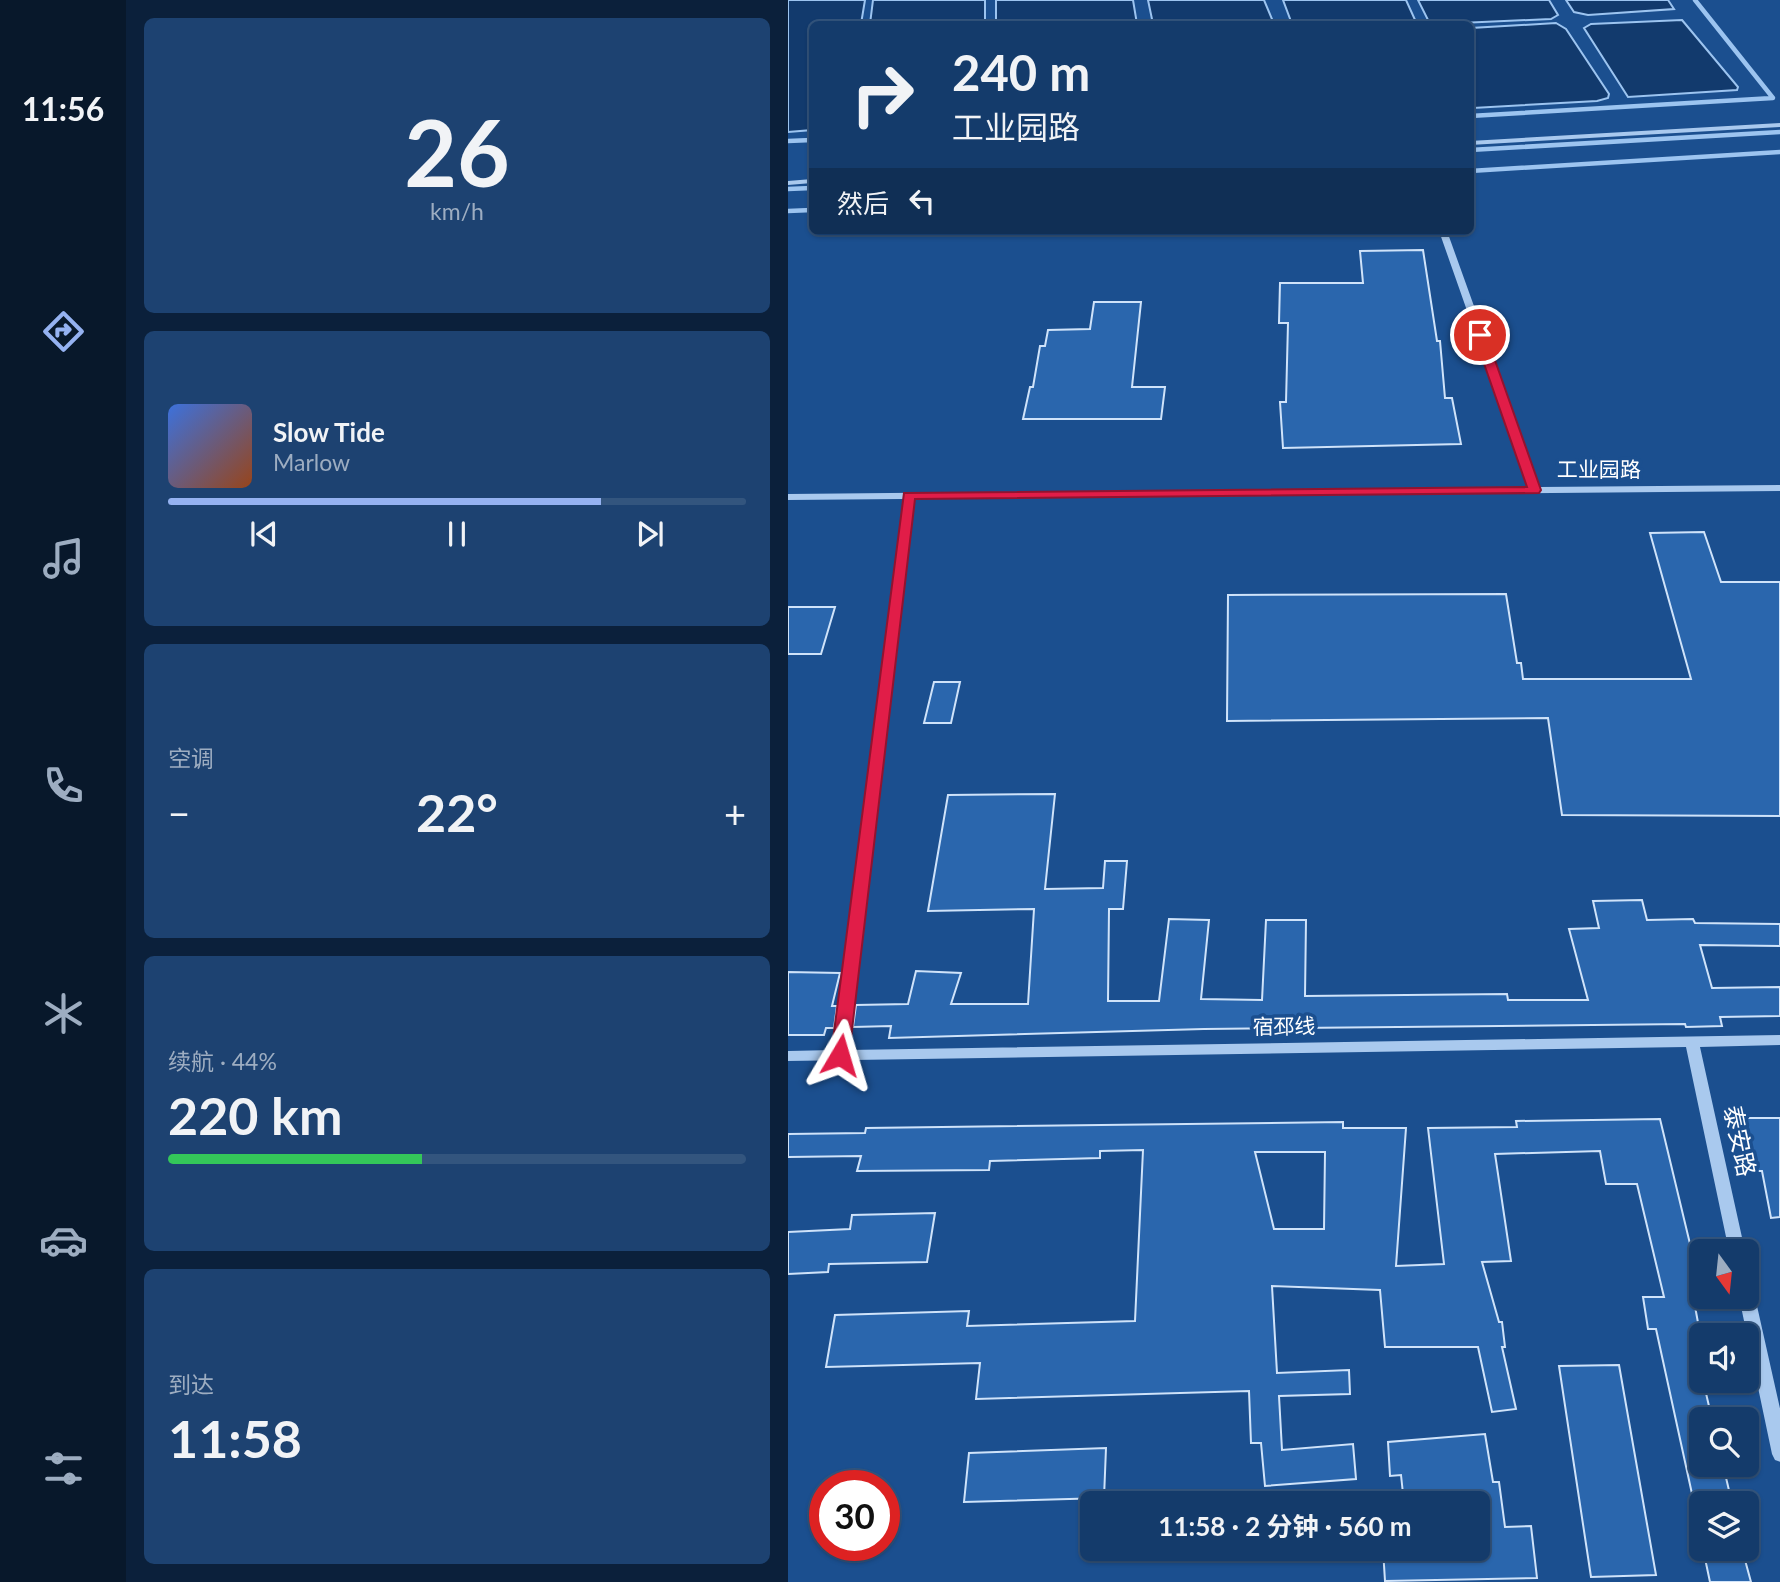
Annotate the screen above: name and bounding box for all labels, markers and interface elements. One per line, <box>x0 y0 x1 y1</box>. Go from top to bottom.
text: 240 m <box>952 43 1090 101</box>
icon: right <box>837 49 928 140</box>
text: 11:56 <box>22 89 104 128</box>
text: 26 <box>404 97 510 206</box>
text: 工业园路 <box>952 107 1080 146</box>
icon: left <box>903 182 941 220</box>
text: 然后 <box>837 187 889 219</box>
text: km/h <box>430 197 484 225</box>
pin <box>1450 305 1510 365</box>
icon: directions <box>39 307 88 356</box>
icon: arrive <box>1461 316 1499 354</box>
text: Slow Tide <box>273 416 385 448</box>
text: Marlow <box>273 448 350 476</box>
street label: 工业园路 <box>1557 456 1641 481</box>
icon: previous <box>245 515 283 553</box>
icon: pause <box>438 515 476 553</box>
icon: next <box>631 515 669 553</box>
icon: music <box>39 534 88 583</box>
text: 空调 <box>168 744 214 772</box>
icon: phone <box>39 761 88 810</box>
text: 22° <box>416 781 498 843</box>
text: − <box>168 790 190 836</box>
text: + <box>724 790 746 836</box>
icon: climate <box>39 989 88 1038</box>
street label: 宿邳线 <box>1252 1012 1316 1039</box>
position arrow <box>803 1018 877 1092</box>
text: 续航 · 44% <box>168 1047 277 1075</box>
text: 220 km <box>168 1084 342 1146</box>
street label: 泰安路 <box>1719 1102 1762 1179</box>
icon: car <box>39 1216 88 1265</box>
north arrow <box>1689 1239 1759 1309</box>
map controls <box>1689 1239 1759 1561</box>
button: sound <box>1689 1323 1759 1393</box>
text: 到达 <box>168 1370 214 1398</box>
text: 11:58 <box>168 1407 302 1469</box>
button: search <box>1689 1407 1759 1477</box>
icon: filters <box>39 1444 88 1493</box>
speed limit sign: 30 <box>809 1470 900 1561</box>
button: layers <box>1689 1491 1759 1561</box>
text: 11:58 · 2 分钟 · 560 m <box>1158 1510 1412 1542</box>

